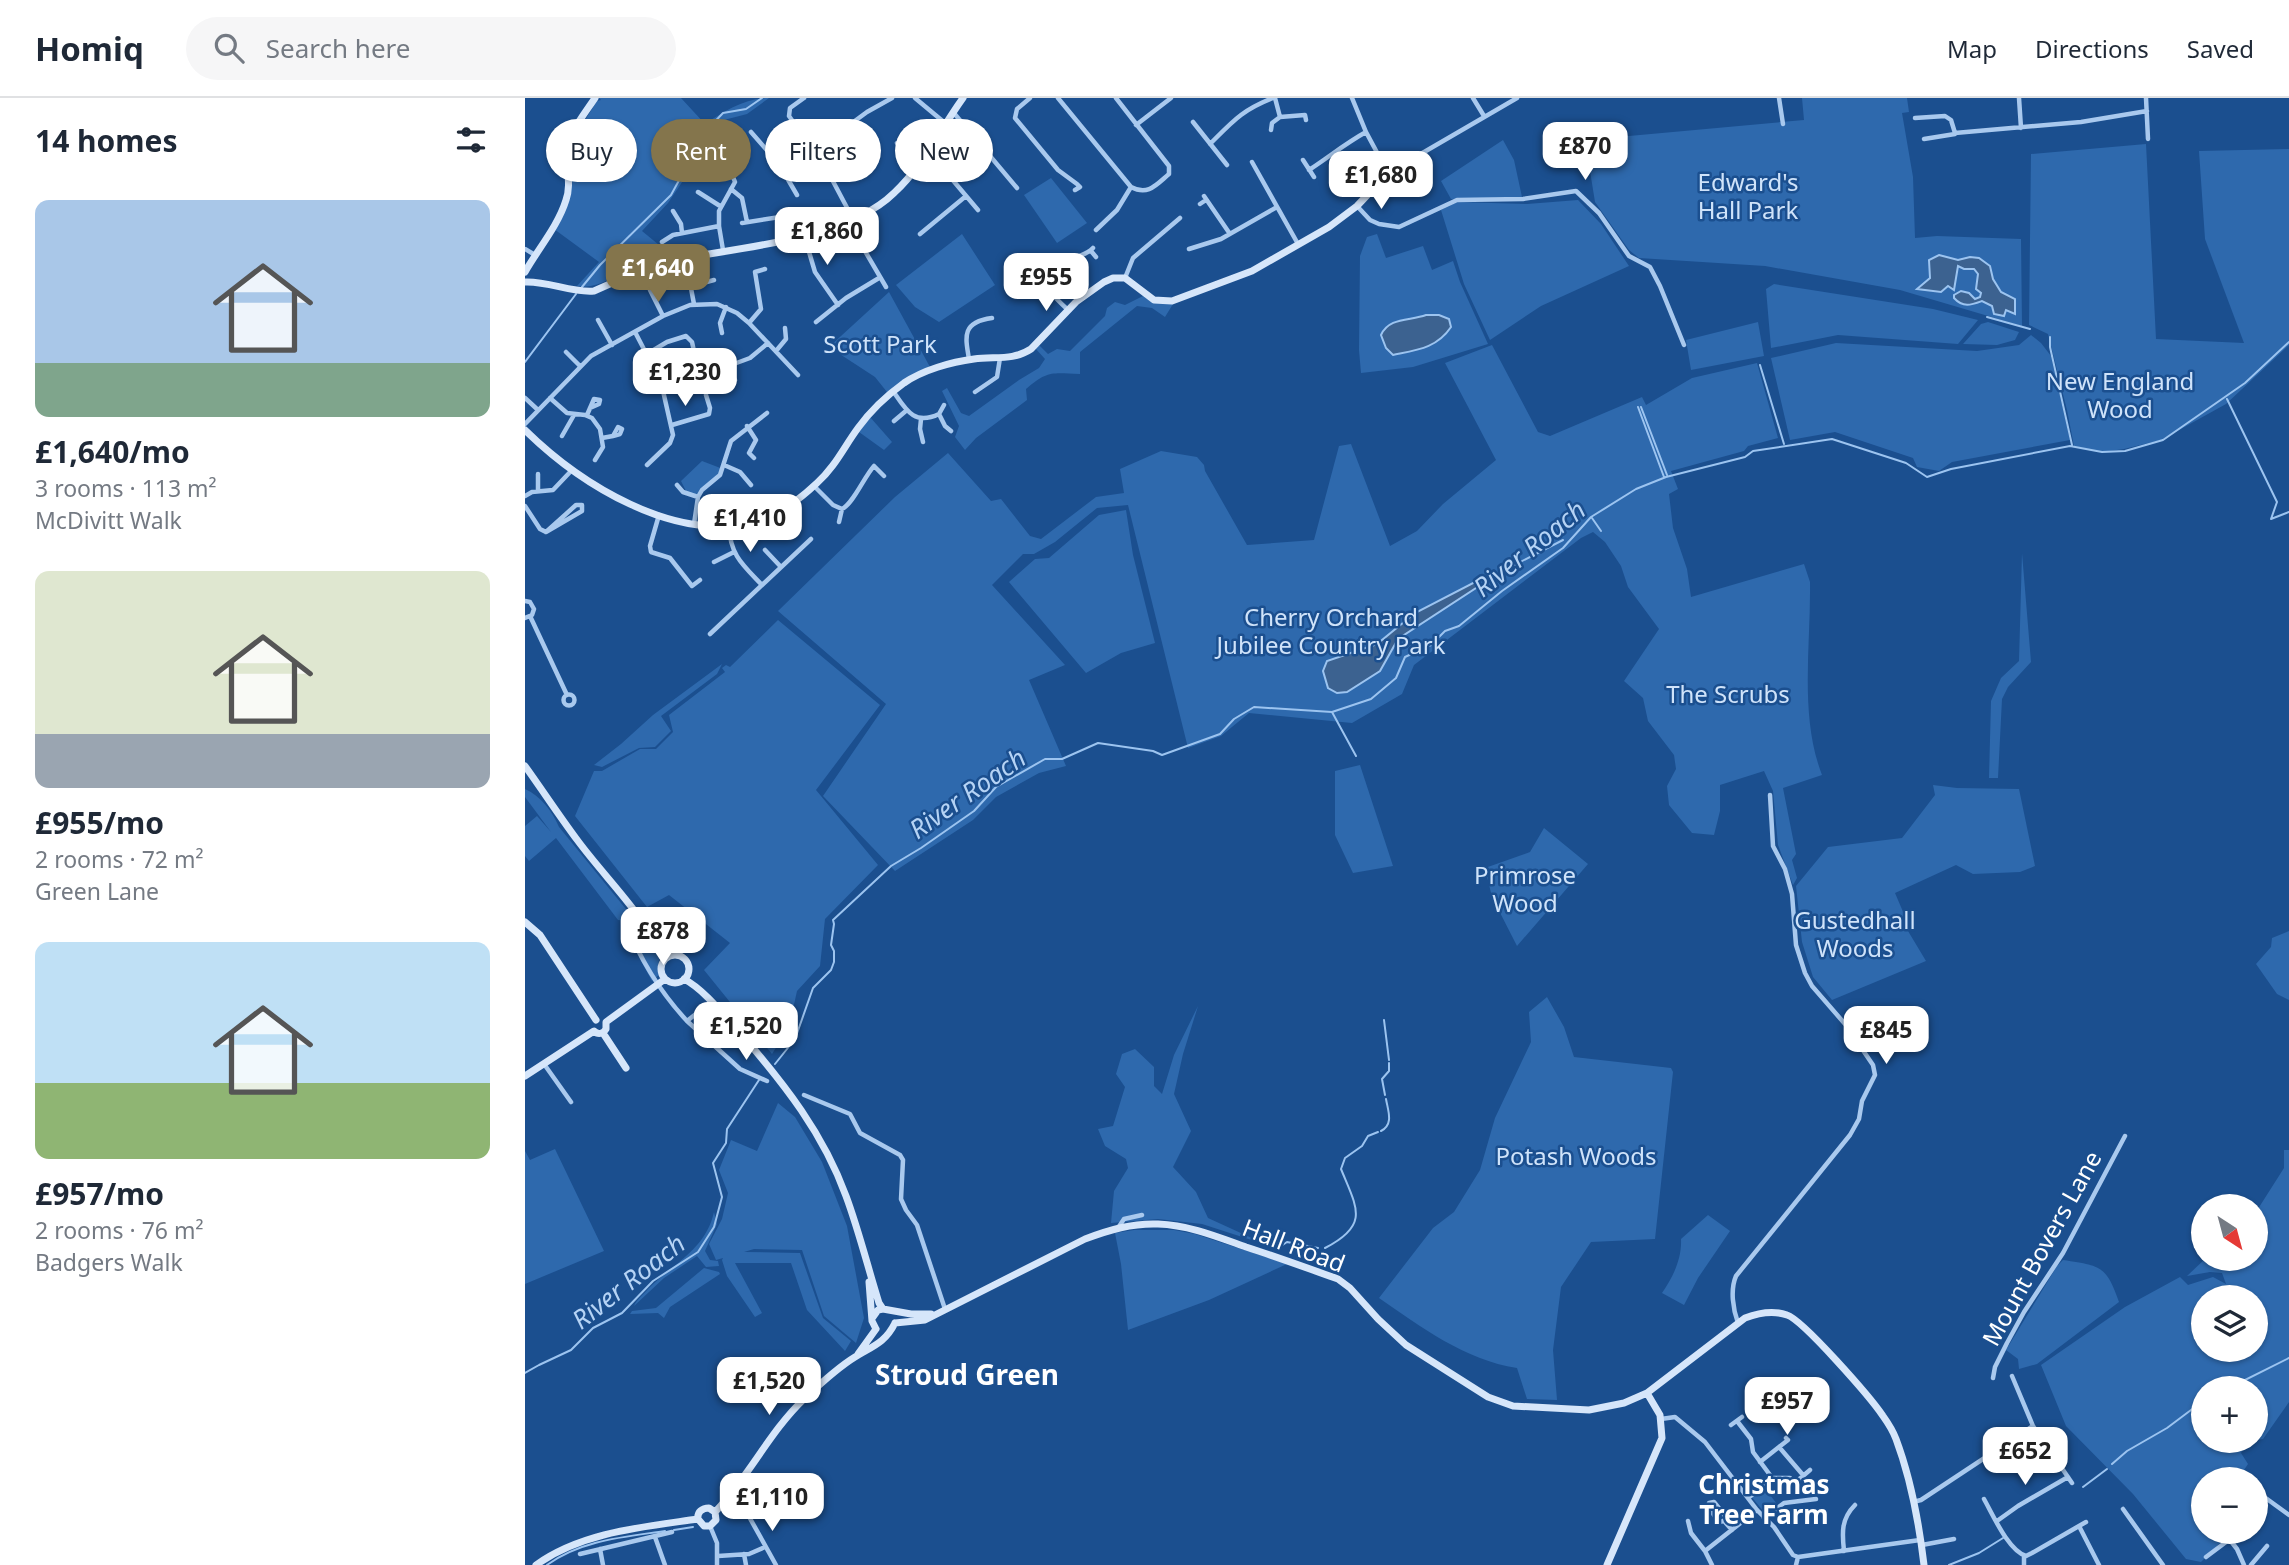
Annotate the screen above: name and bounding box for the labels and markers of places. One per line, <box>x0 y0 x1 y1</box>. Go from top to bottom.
pin: £870 <box>1544 122 1626 182</box>
pin: £1,680 <box>1324 152 1438 211</box>
pin: £1,860 <box>770 208 884 267</box>
pin: £1,640 <box>601 244 715 304</box>
pin: £955 <box>1005 254 1087 313</box>
pin: £1,230 <box>628 348 742 408</box>
pin: £1,410 <box>693 494 807 554</box>
pin: £878 <box>622 908 704 967</box>
pin: £1,520 <box>689 1002 803 1062</box>
pin: £845 <box>1845 1006 1927 1066</box>
pin: £1,520 <box>712 1358 826 1417</box>
pin: £957 <box>1746 1378 1828 1437</box>
pin: £652 <box>1984 1428 2066 1487</box>
pin: £1,110 <box>715 1474 829 1533</box>

